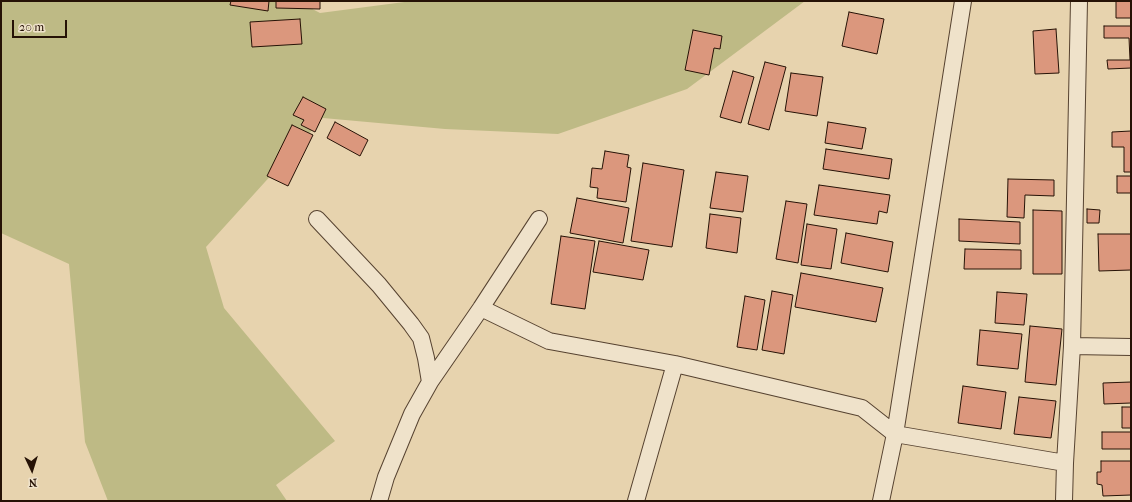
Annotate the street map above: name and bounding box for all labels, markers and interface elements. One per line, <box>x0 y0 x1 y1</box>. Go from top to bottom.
scale bar <box>14 12 69 38</box>
text: 20 m <box>19 20 44 34</box>
north arrow <box>12 450 52 490</box>
text: N <box>28 476 38 489</box>

